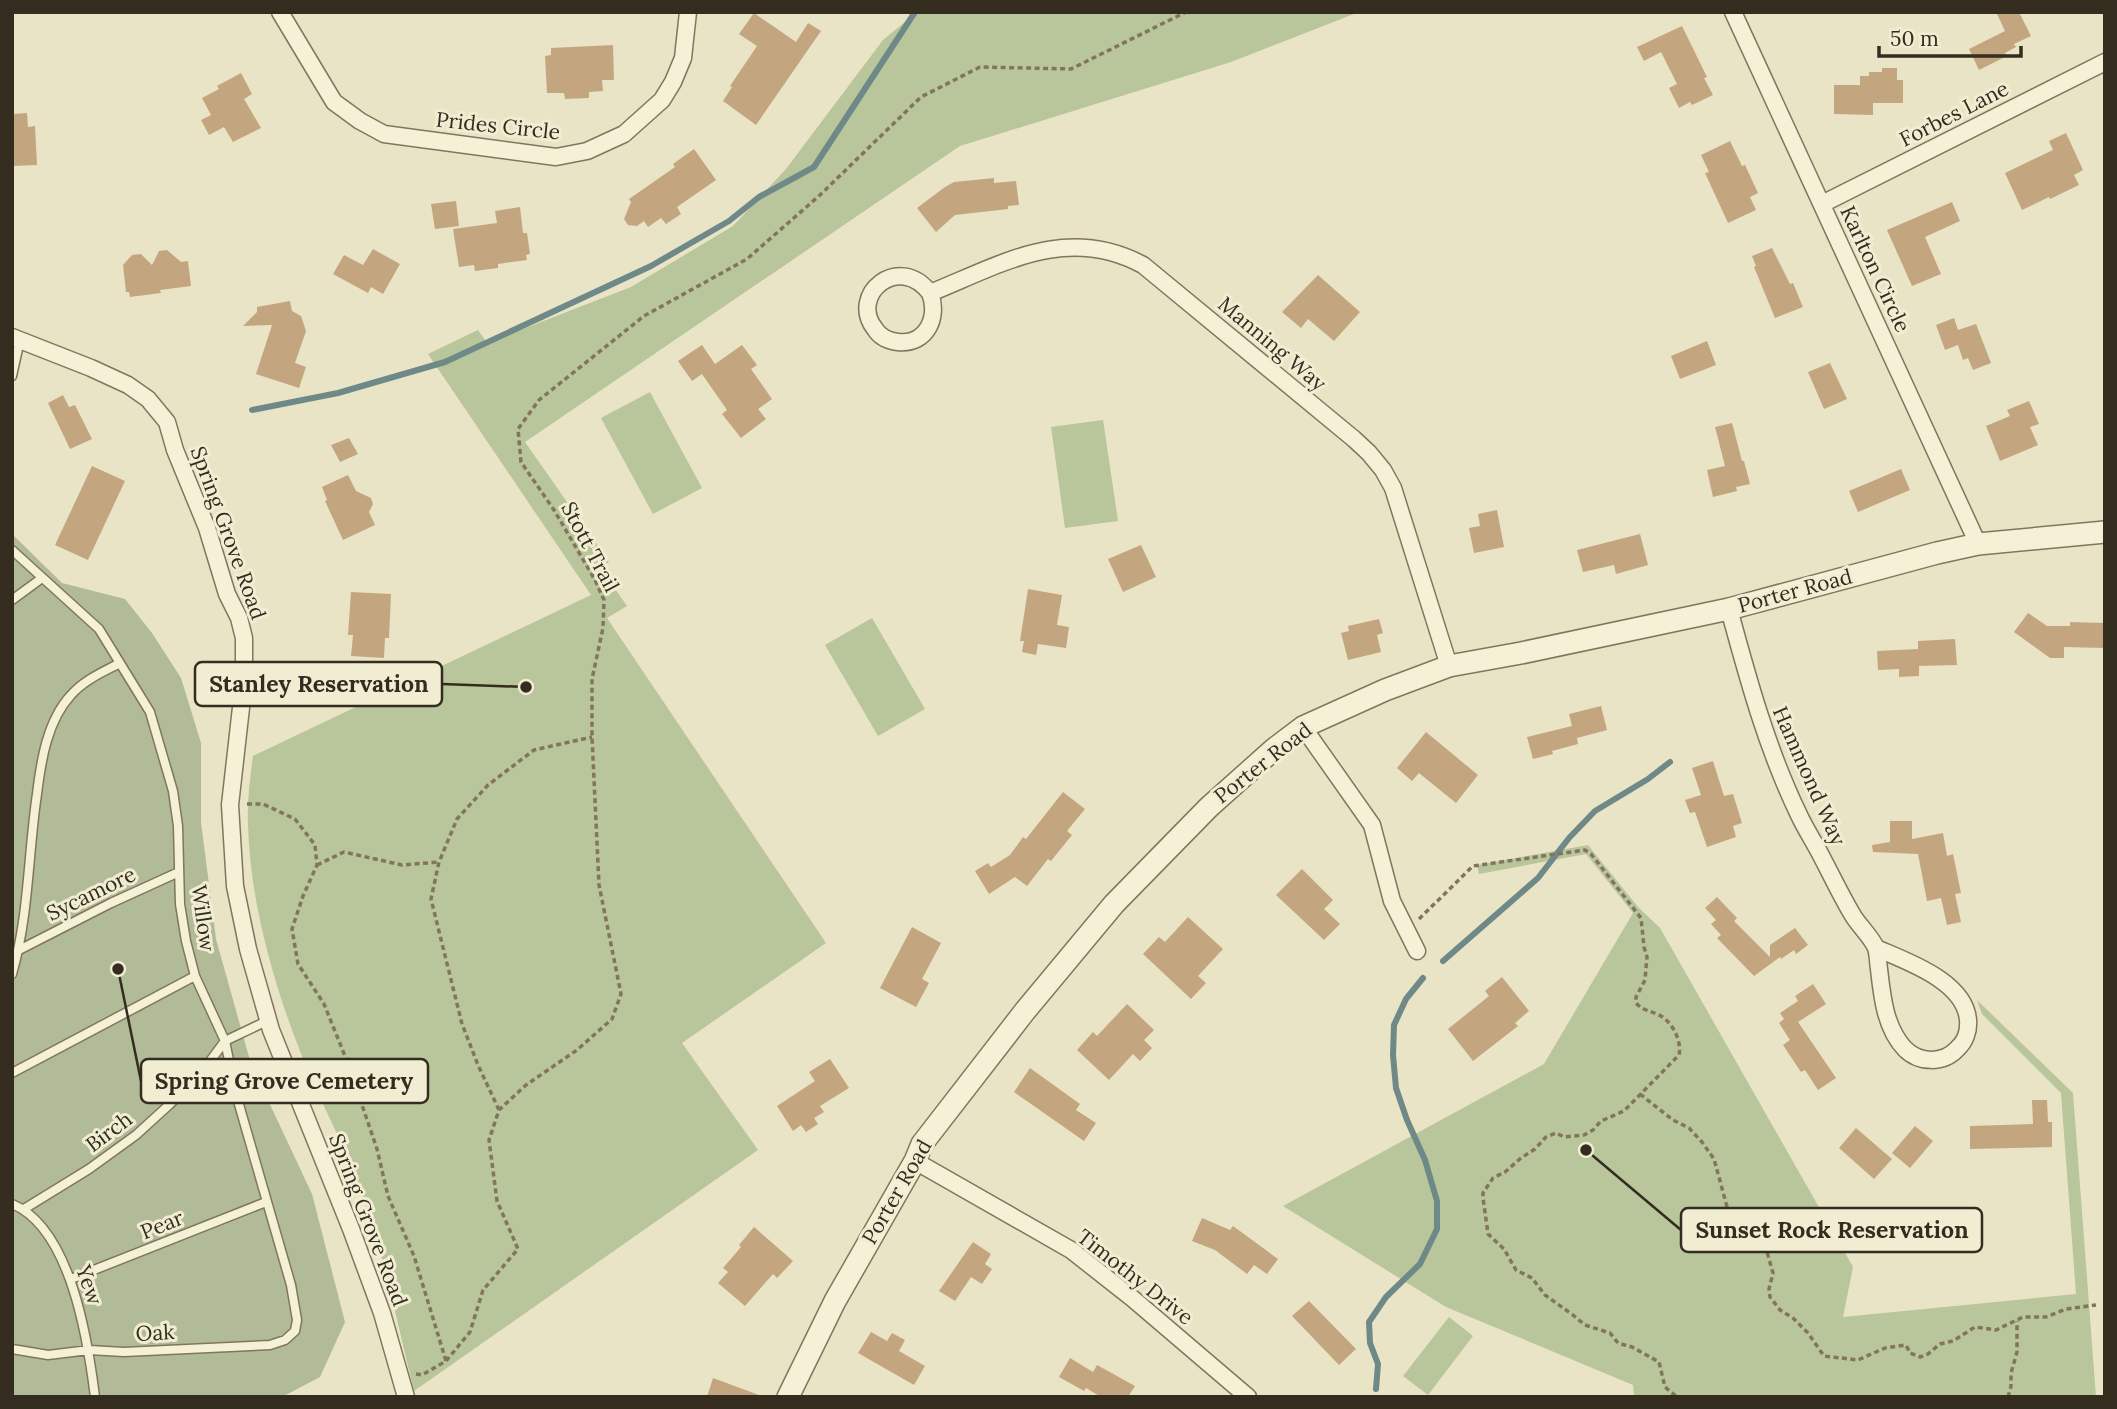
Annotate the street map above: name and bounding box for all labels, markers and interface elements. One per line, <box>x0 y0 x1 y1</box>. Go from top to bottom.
scale bar <box>1879 14 2021 58</box>
text: 50 m <box>1890 25 1939 52</box>
street label: Forbes Lane <box>1895 75 2013 153</box>
street label: Prides Circle <box>435 106 561 145</box>
street label: Karlton Circle <box>1834 201 1917 336</box>
street label: Manning Way <box>1213 290 1332 397</box>
street label: Spring Grove Road <box>185 442 272 623</box>
street label: Stott Trail <box>555 497 626 597</box>
street label: Porter Road <box>1735 562 1855 619</box>
callout: Stanley Reservation <box>195 662 442 706</box>
text: Stanley Reservation <box>209 669 429 698</box>
street label: Hammond Way <box>1767 702 1852 850</box>
street label: Porter Road <box>1208 716 1317 809</box>
street label: Sycamore <box>42 860 140 927</box>
street label: Willow <box>185 883 222 953</box>
callout: Spring Grove Cemetery <box>141 1059 428 1103</box>
text: Spring Grove Cemetery <box>155 1066 414 1095</box>
street label: Birch <box>80 1105 137 1158</box>
street label: Spring Grove Road <box>323 1130 414 1310</box>
street label: Porter Road <box>856 1134 937 1249</box>
street label: Pear <box>136 1204 187 1245</box>
callout: Sunset Rock Reservation <box>1681 1208 1982 1252</box>
text: Sunset Rock Reservation <box>1695 1215 1969 1244</box>
street label: Timothy Drive <box>1072 1223 1199 1330</box>
street label: Yew <box>70 1260 109 1309</box>
street label: Oak <box>135 1318 176 1347</box>

